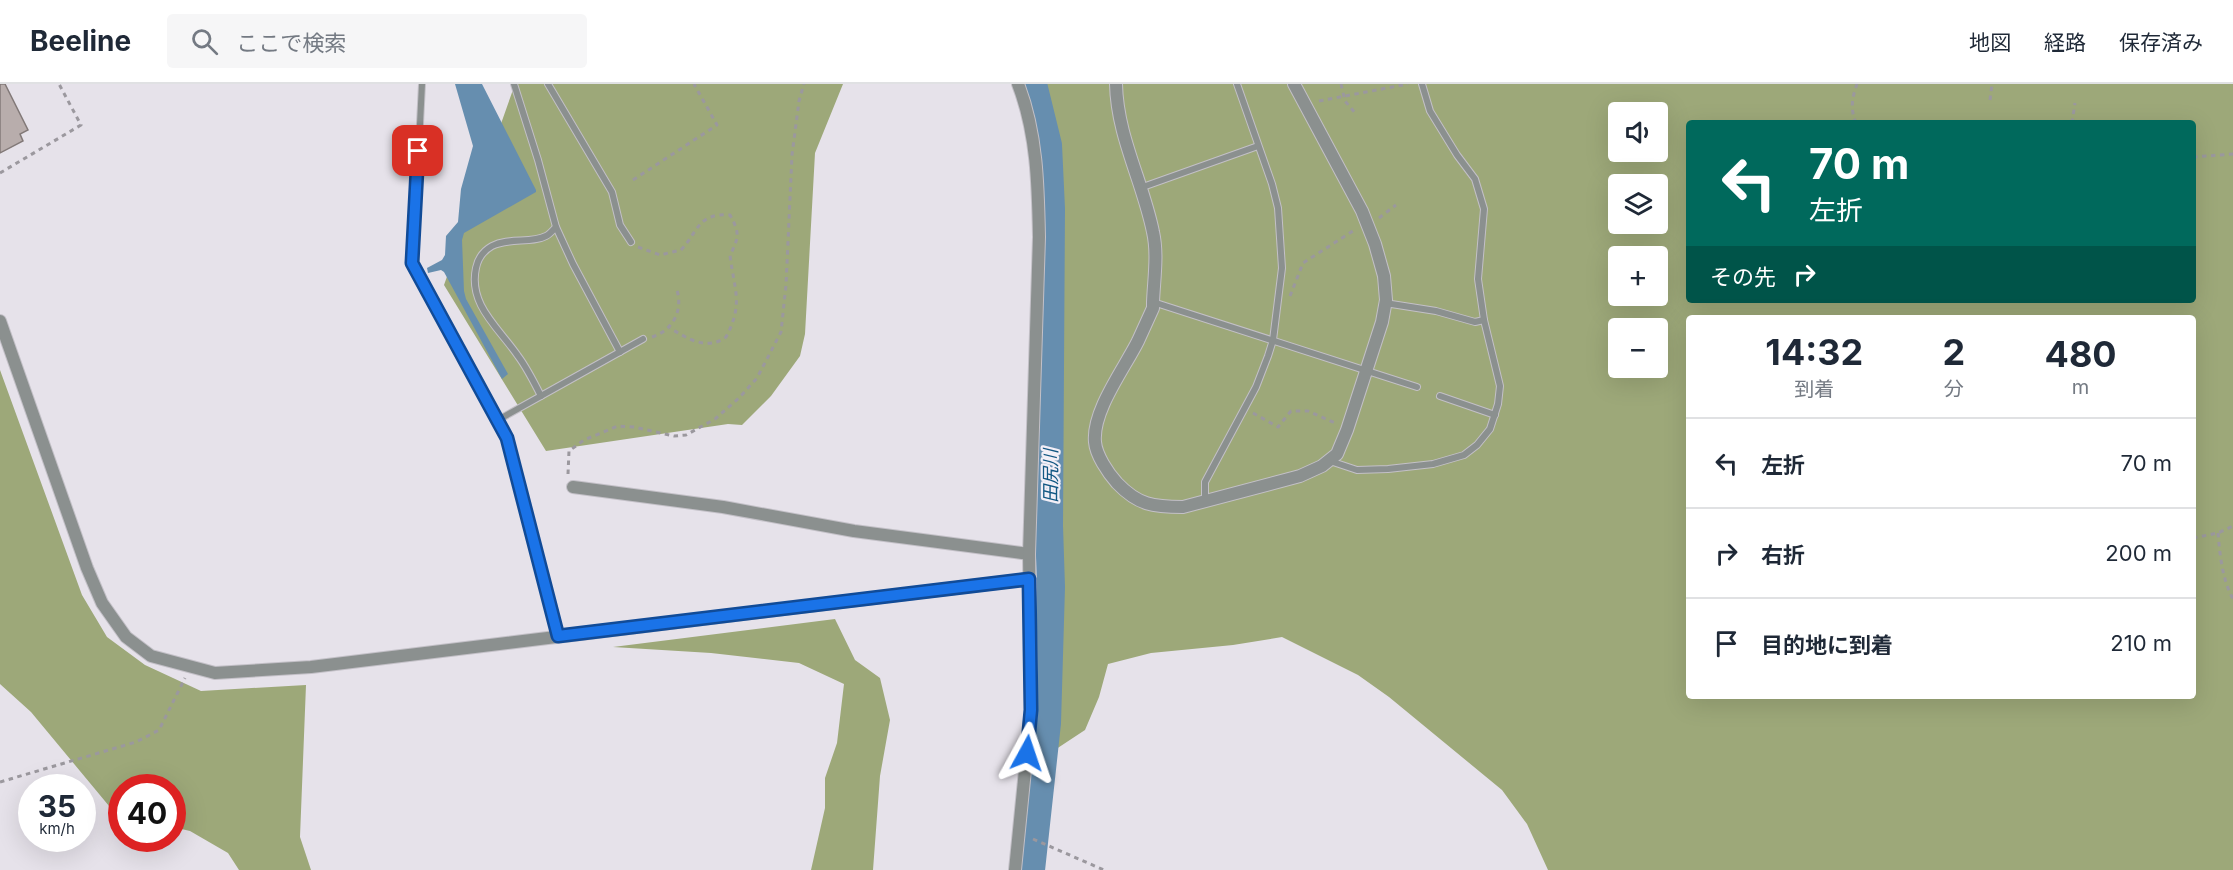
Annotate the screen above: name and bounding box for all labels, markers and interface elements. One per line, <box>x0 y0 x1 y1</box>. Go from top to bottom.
search box <box>167 14 587 68</box>
text: Beeline <box>30 24 131 58</box>
icon: search <box>188 25 221 58</box>
text: ここで検索 <box>236 30 346 56</box>
text: 地図 <box>1969 30 2011 55</box>
text: 経路 <box>2044 30 2086 55</box>
text: 保存済み <box>2119 30 2203 55</box>
map controls <box>1608 102 1668 378</box>
button: sound <box>1608 102 1668 162</box>
pin <box>392 125 443 176</box>
icon: arrive <box>401 134 434 167</box>
text: 70 m <box>1809 138 1909 189</box>
icon: left <box>1710 144 1788 222</box>
button: layers <box>1608 174 1668 234</box>
text: 左折 <box>1809 194 1863 227</box>
button: + <box>1608 246 1668 306</box>
icon: right <box>1788 258 1821 291</box>
text: その先 <box>1710 264 1776 290</box>
button: − <box>1608 318 1668 378</box>
text: 14:32 <box>1765 330 1863 374</box>
text: 2 <box>1943 330 1965 374</box>
text: 480 <box>2045 332 2117 376</box>
text: m <box>2072 375 2089 399</box>
text: 到着 <box>1794 377 1834 401</box>
text: 分 <box>1944 377 1964 401</box>
water label: 田尻川 <box>1040 447 1061 503</box>
icon: left <box>1710 447 1743 480</box>
text: 70 m <box>2121 450 2172 476</box>
text: 左折 <box>1761 452 1805 478</box>
icon: right <box>1710 537 1743 570</box>
text: 200 m <box>2105 540 2172 566</box>
text: 右折 <box>1761 542 1805 568</box>
icon: arrive <box>1710 627 1743 660</box>
text: 210 m <box>2110 630 2172 656</box>
text: 目的地に到着 <box>1761 632 1893 658</box>
position arrow <box>995 721 1059 785</box>
speed limit sign: 40 <box>108 774 186 852</box>
text: 35 <box>38 788 76 824</box>
text: km/h <box>39 819 75 838</box>

